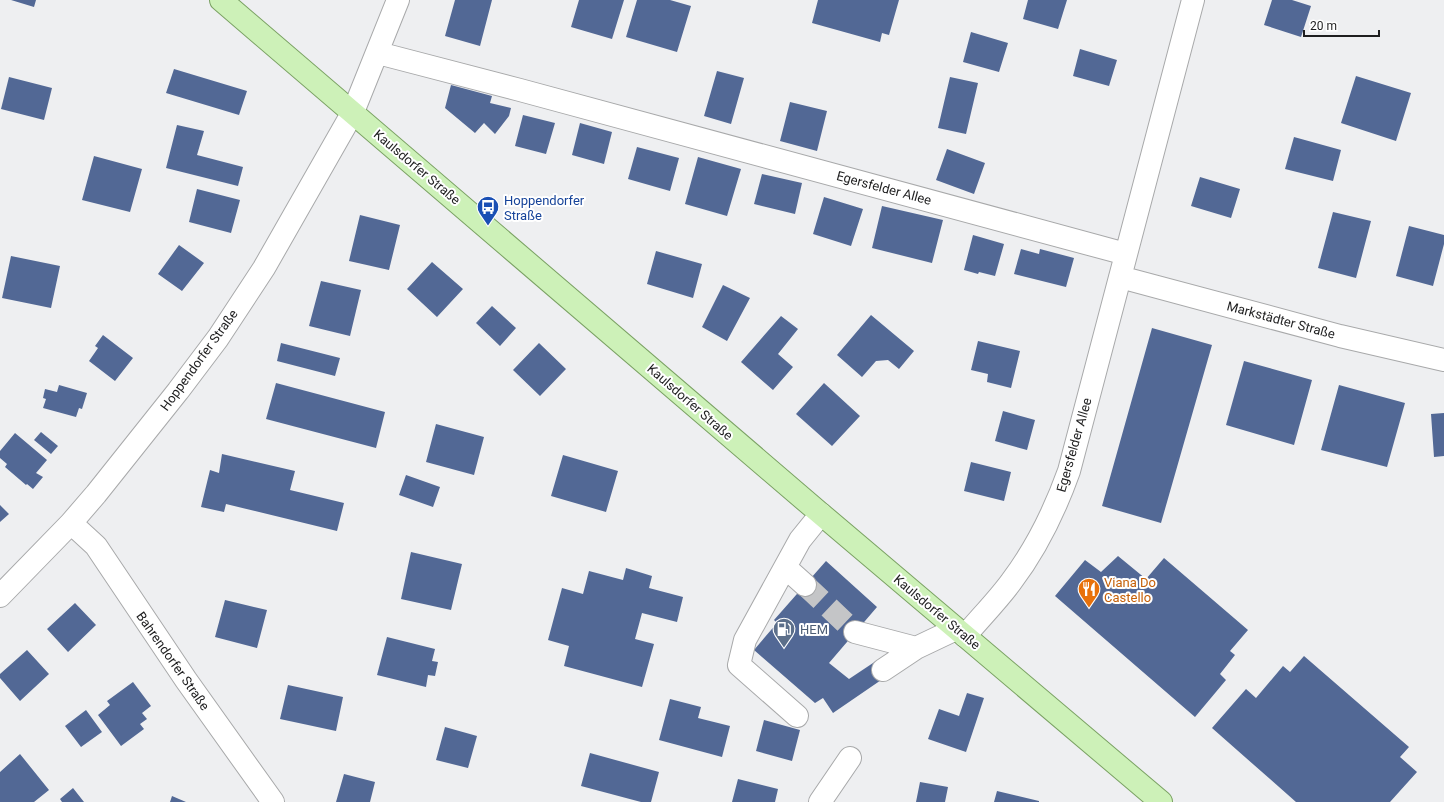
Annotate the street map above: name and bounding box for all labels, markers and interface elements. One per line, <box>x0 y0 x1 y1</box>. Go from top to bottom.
scale bar <box>1304 12 1379 38</box>
text: 20 m <box>1310 19 1337 33</box>
street label: Kaulsdorfer Straße <box>371 126 463 208</box>
street label: Egersfelder Allee <box>835 168 933 208</box>
place label: Hoppendorfer Straße <box>504 193 585 223</box>
bus stop icon: Hoppendorfer Straße <box>475 194 501 227</box>
street label: Markstädter Straße <box>1225 298 1337 342</box>
street label: Hoppendorfer Straße <box>157 306 241 413</box>
street label: Kaulsdorfer Straße <box>644 361 736 443</box>
street label: Egersfelder Allee <box>1053 396 1095 494</box>
street label: Kaulsdorfer Straße <box>891 571 983 653</box>
place label: Viana Do Castello <box>1104 575 1156 605</box>
restaurant icon: Viana Do Castello <box>1076 576 1102 609</box>
street label: Bahrendorfer Straße <box>133 609 213 713</box>
fuel station icon: HEM <box>771 616 797 649</box>
place label: HEM <box>800 622 828 637</box>

